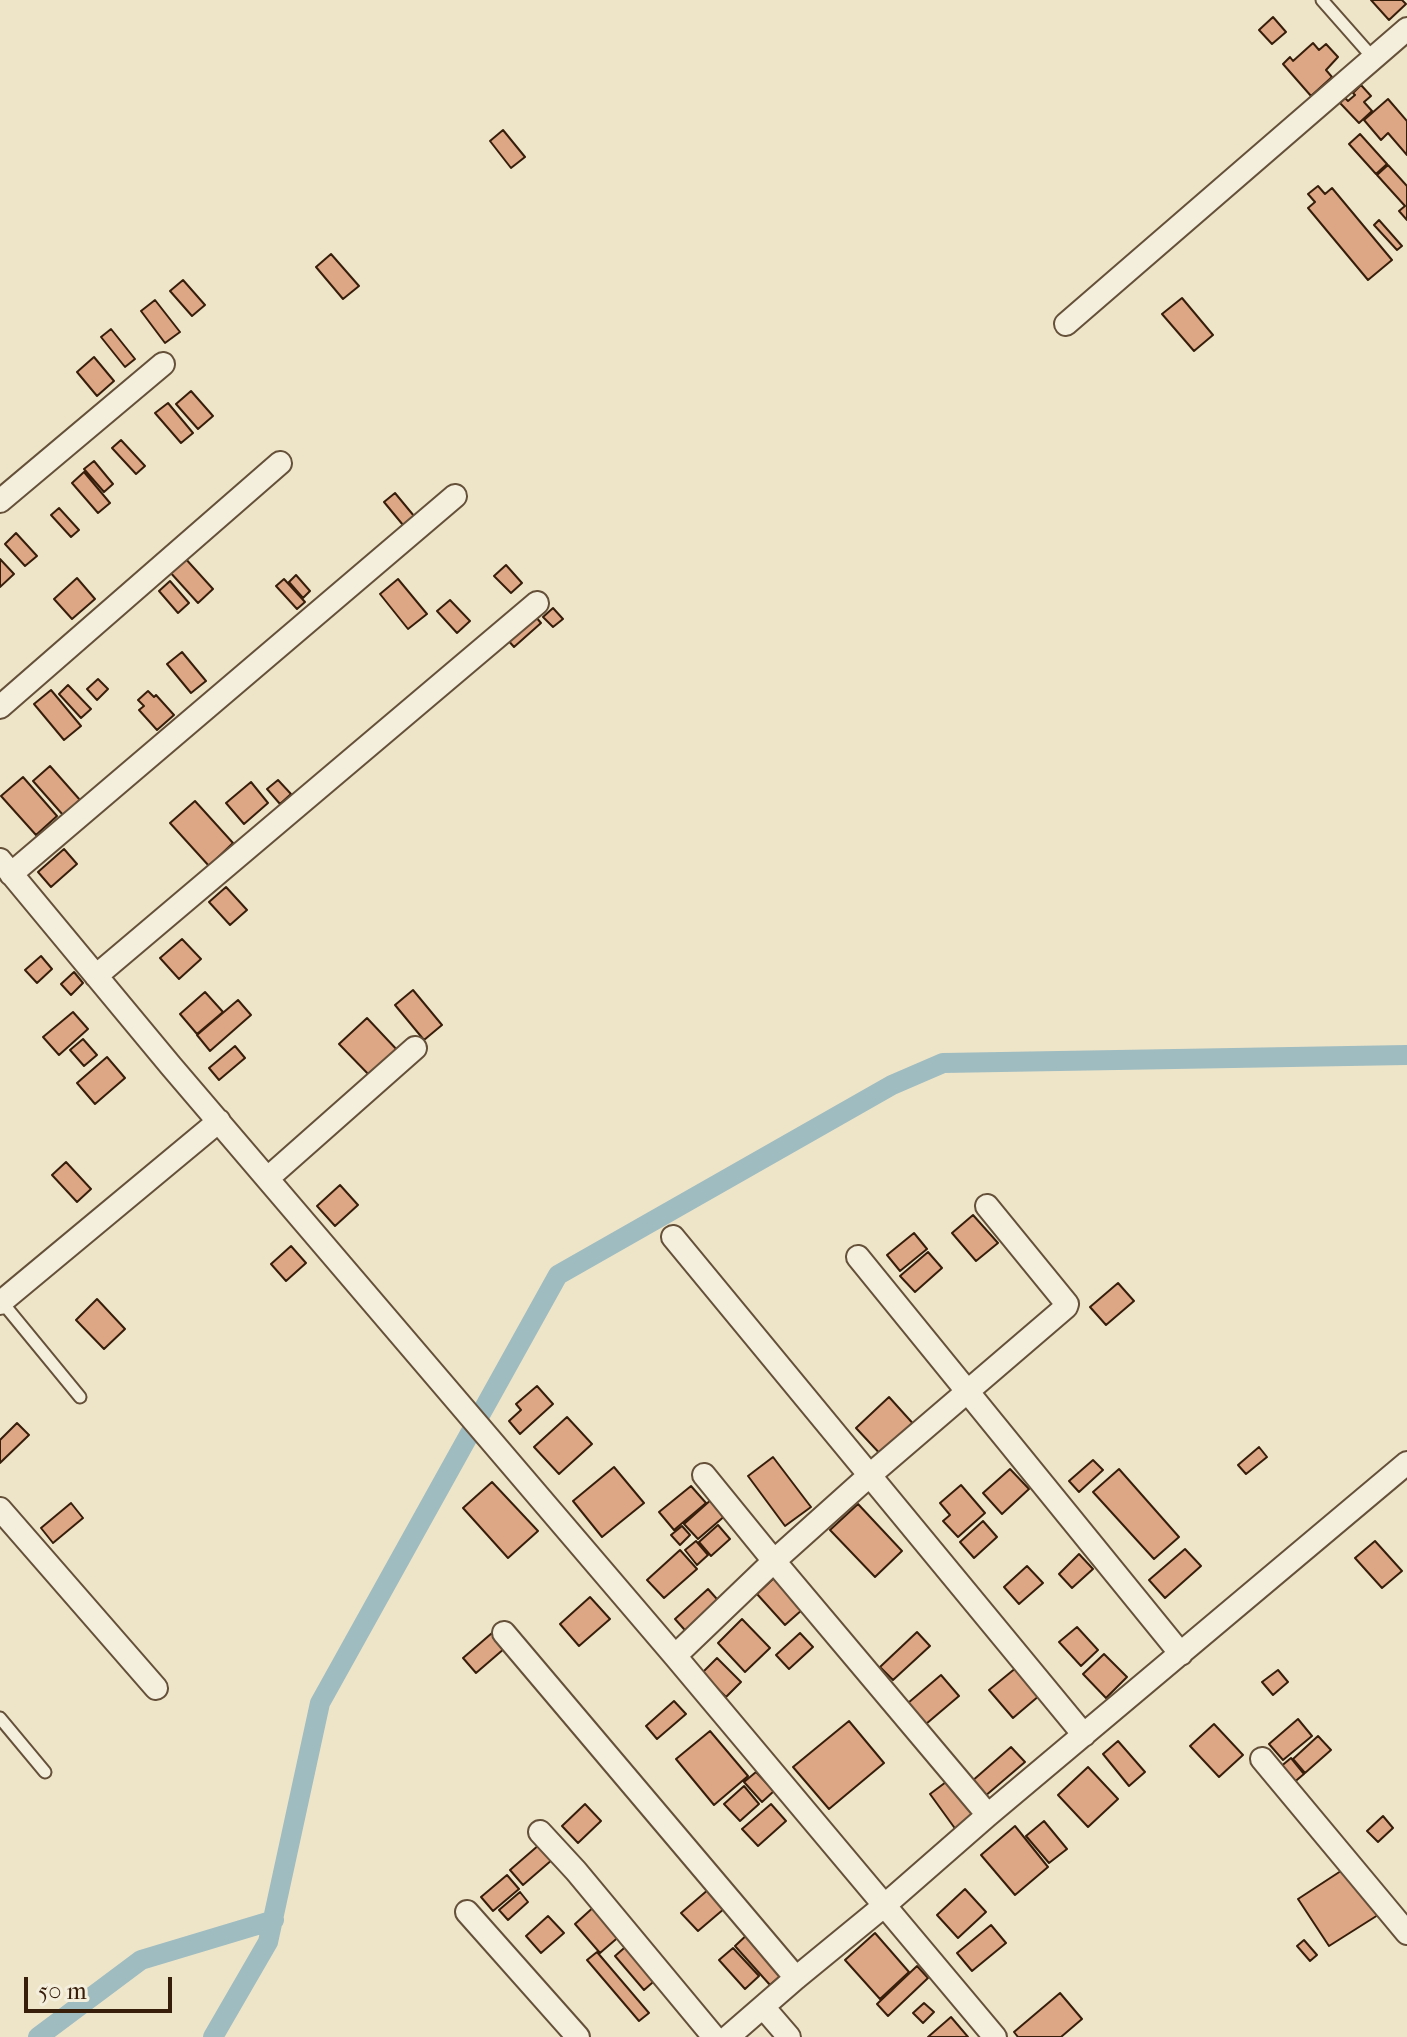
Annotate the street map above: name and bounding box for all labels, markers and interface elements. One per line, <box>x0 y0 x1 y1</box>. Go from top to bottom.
scale bar <box>28 1961 176 2011</box>
text: 50 m <box>38 1977 87 2005</box>

